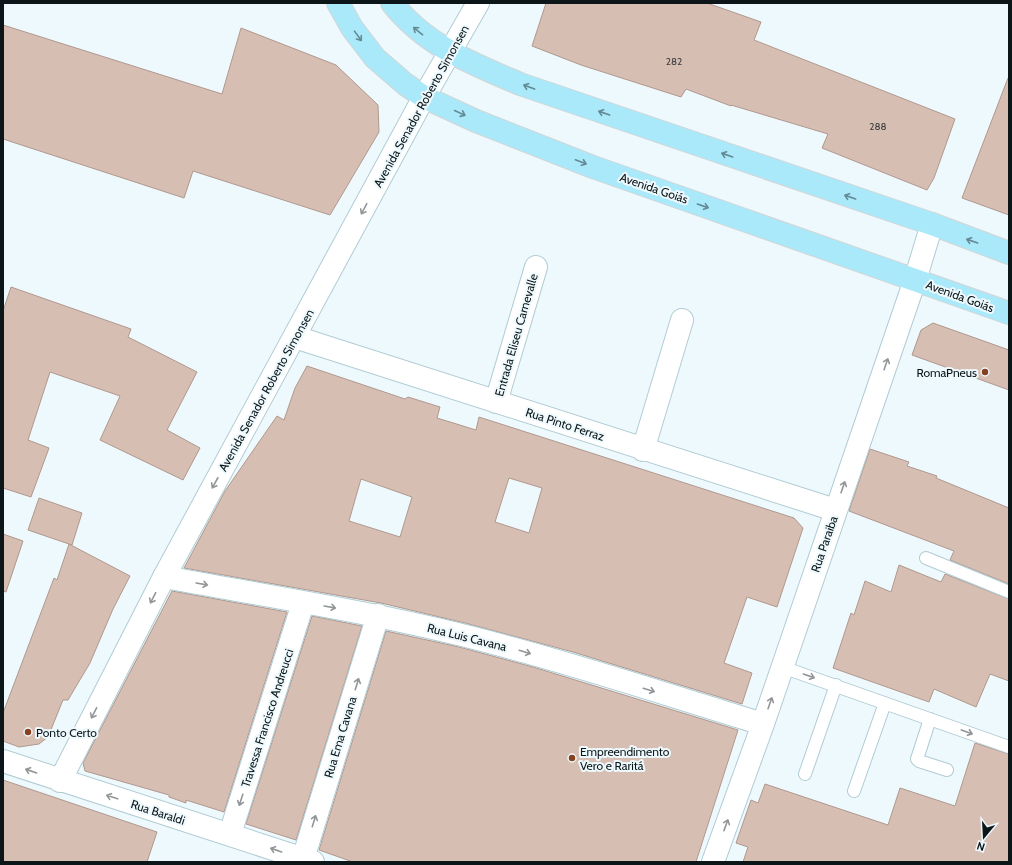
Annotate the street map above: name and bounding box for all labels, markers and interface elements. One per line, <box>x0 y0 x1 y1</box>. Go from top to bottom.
street label: Avenida Senador Roberto Simonsen <box>370 22 472 190</box>
one-way arrow <box>413 27 424 35</box>
one-way arrow <box>354 31 362 42</box>
house number: 282 <box>666 55 682 68</box>
one-way arrow <box>523 82 535 90</box>
one-way arrow <box>597 109 610 116</box>
one-way arrow <box>454 110 466 118</box>
house number: 288 <box>869 120 887 133</box>
one-way arrow <box>720 151 733 158</box>
one-way arrow <box>574 159 586 167</box>
street label: Avenida Goiás <box>618 169 690 207</box>
one-way arrow <box>844 192 856 200</box>
one-way arrow <box>697 202 709 210</box>
one-way arrow <box>360 203 367 215</box>
one-way arrow <box>967 236 979 244</box>
street label: Entrada Eliseu Carnevalle <box>491 272 541 398</box>
street label: Avenida Goiás <box>924 277 996 315</box>
street label: Avenida Senador Roberto Simonsen <box>215 306 317 474</box>
one-way arrow <box>882 359 890 371</box>
place label: RomaPneus <box>916 365 977 380</box>
marker: RomaPneus <box>980 367 990 377</box>
street label: Rua Pinto Ferraz <box>524 404 607 444</box>
one-way arrow <box>211 477 219 489</box>
one-way arrow <box>840 481 848 493</box>
street label: Rua Paraiba <box>807 514 841 574</box>
one-way arrow <box>195 580 208 588</box>
one-way arrow <box>149 591 156 603</box>
one-way arrow <box>323 603 336 611</box>
street label: Rua Luis Cavana <box>426 620 508 654</box>
street label: Travessa Francisco Andreucci <box>238 647 296 789</box>
one-way arrow <box>518 649 531 656</box>
one-way arrow <box>802 673 815 680</box>
one-way arrow <box>354 678 361 691</box>
one-way arrow <box>642 687 655 694</box>
street label: Rua Ema Cavana <box>320 694 360 780</box>
one-way arrow <box>767 696 774 709</box>
one-way arrow <box>90 707 97 719</box>
place label: Ponto Certo <box>36 725 97 740</box>
marker: Ponto Certo <box>23 727 33 737</box>
one-way arrow <box>960 729 972 737</box>
place label: Empreendimento Vero e Raritá <box>580 744 670 773</box>
marker: Empreendimento Vero e Raritá <box>567 753 577 763</box>
one-way arrow <box>26 766 38 774</box>
one-way arrow <box>106 793 119 800</box>
one-way arrow <box>237 793 244 806</box>
street label: Rua Baraldi <box>129 796 187 828</box>
one-way arrow <box>311 815 318 828</box>
north arrow <box>964 817 1004 857</box>
one-way arrow <box>723 820 731 832</box>
text: N <box>975 839 987 854</box>
one-way arrow <box>270 845 282 853</box>

